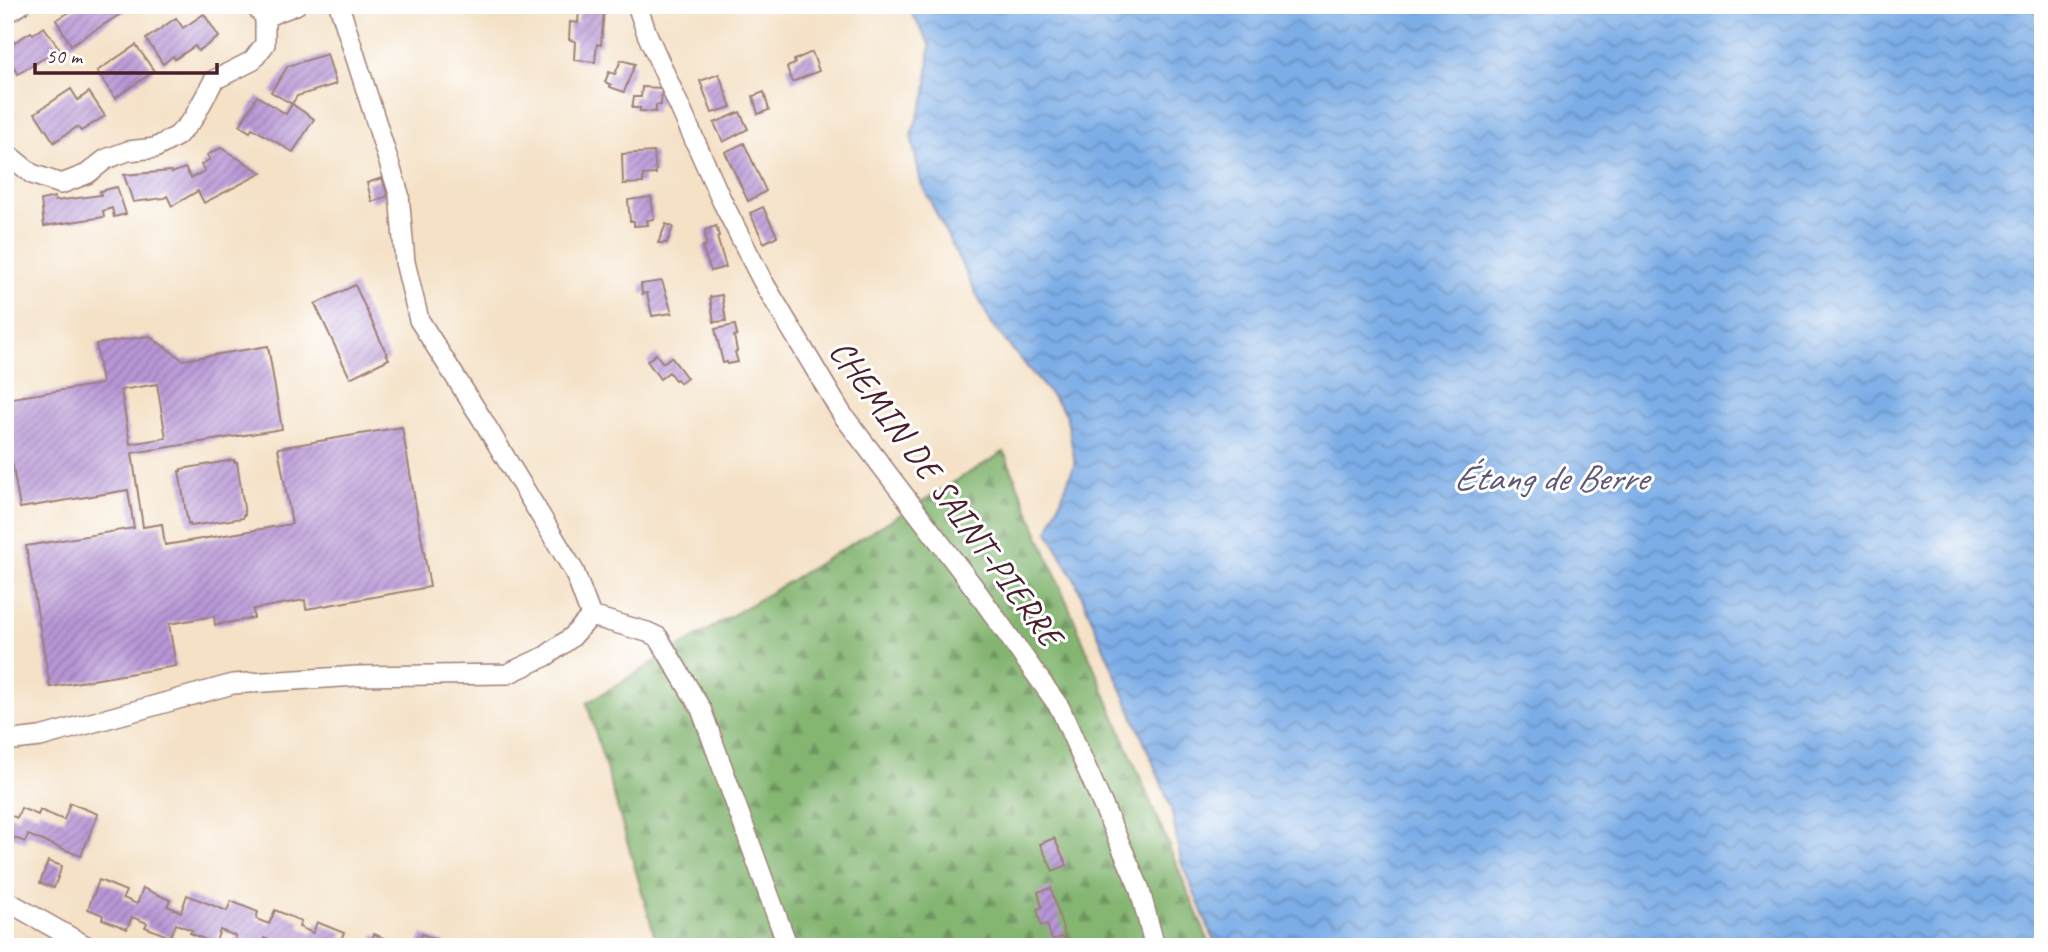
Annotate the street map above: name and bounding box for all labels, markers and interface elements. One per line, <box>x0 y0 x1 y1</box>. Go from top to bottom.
scale bar <box>35 32 217 76</box>
text: 50 m <box>46 43 84 69</box>
street label: CHEMIN DE SAINT-PIERRE <box>819 330 1076 659</box>
water label: Étang de Berre <box>1454 454 1652 501</box>

